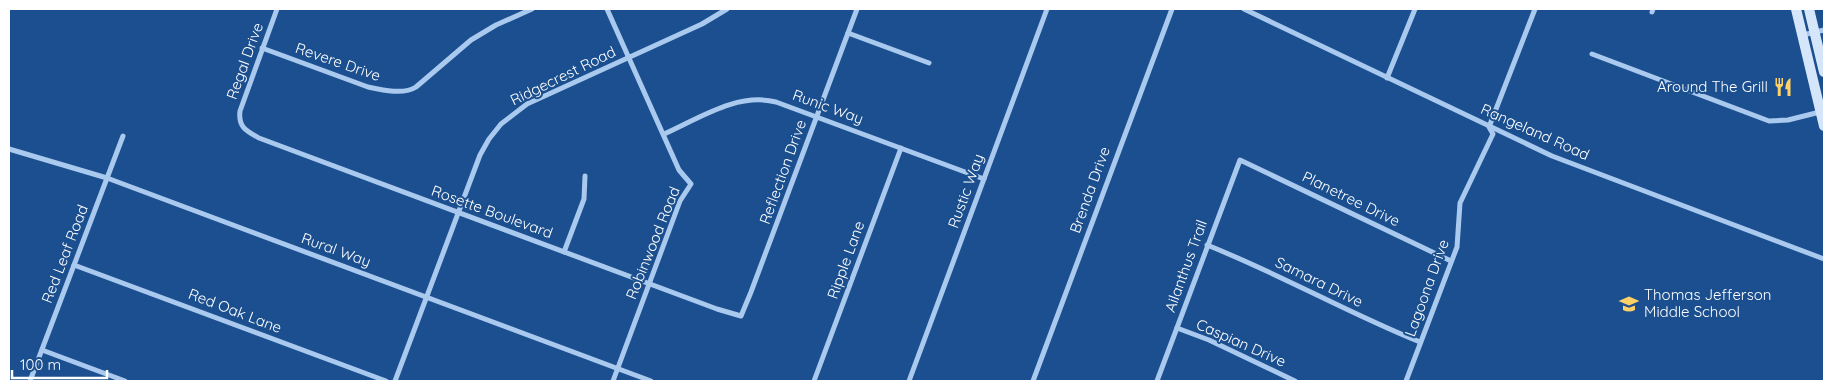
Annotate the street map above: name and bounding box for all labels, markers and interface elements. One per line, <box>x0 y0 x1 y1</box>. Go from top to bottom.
street label: Regal Drive <box>222 20 267 102</box>
street label: Revere Drive <box>293 38 383 85</box>
street label: Ridgecrest Road <box>507 42 619 109</box>
restaurant icon: Around The Grill <box>1772 76 1794 98</box>
place label: Around The Grill <box>1657 77 1768 96</box>
street label: Runic Way <box>790 85 866 128</box>
street label: Rangeland Road <box>1478 99 1593 164</box>
street label: Reflection Drive <box>755 117 810 227</box>
street label: Brenda Drive <box>1065 144 1114 236</box>
street label: Rustic Way <box>943 151 988 231</box>
street label: Planetree Drive <box>1299 167 1403 230</box>
street label: Rosette Boulevard <box>429 181 555 242</box>
street label: Robinwood Road <box>621 184 684 302</box>
street label: Red Leaf Road <box>37 202 92 306</box>
street label: Ailanthus Trail <box>1160 217 1211 315</box>
street label: Ripple Lane <box>823 218 868 301</box>
street label: Rural Way <box>299 228 374 271</box>
street label: Lagoona Drive <box>1400 237 1453 339</box>
street label: Samara Drive <box>1272 252 1366 311</box>
street label: Red Oak Lane <box>186 284 285 337</box>
place label: Thomas Jefferson Middle School <box>1644 285 1771 321</box>
school or university icon: Thomas Jefferson Middle School <box>1618 293 1640 315</box>
street label: Caspian Drive <box>1193 314 1289 371</box>
scale bar <box>12 348 108 380</box>
text: 100 m <box>20 355 61 374</box>

